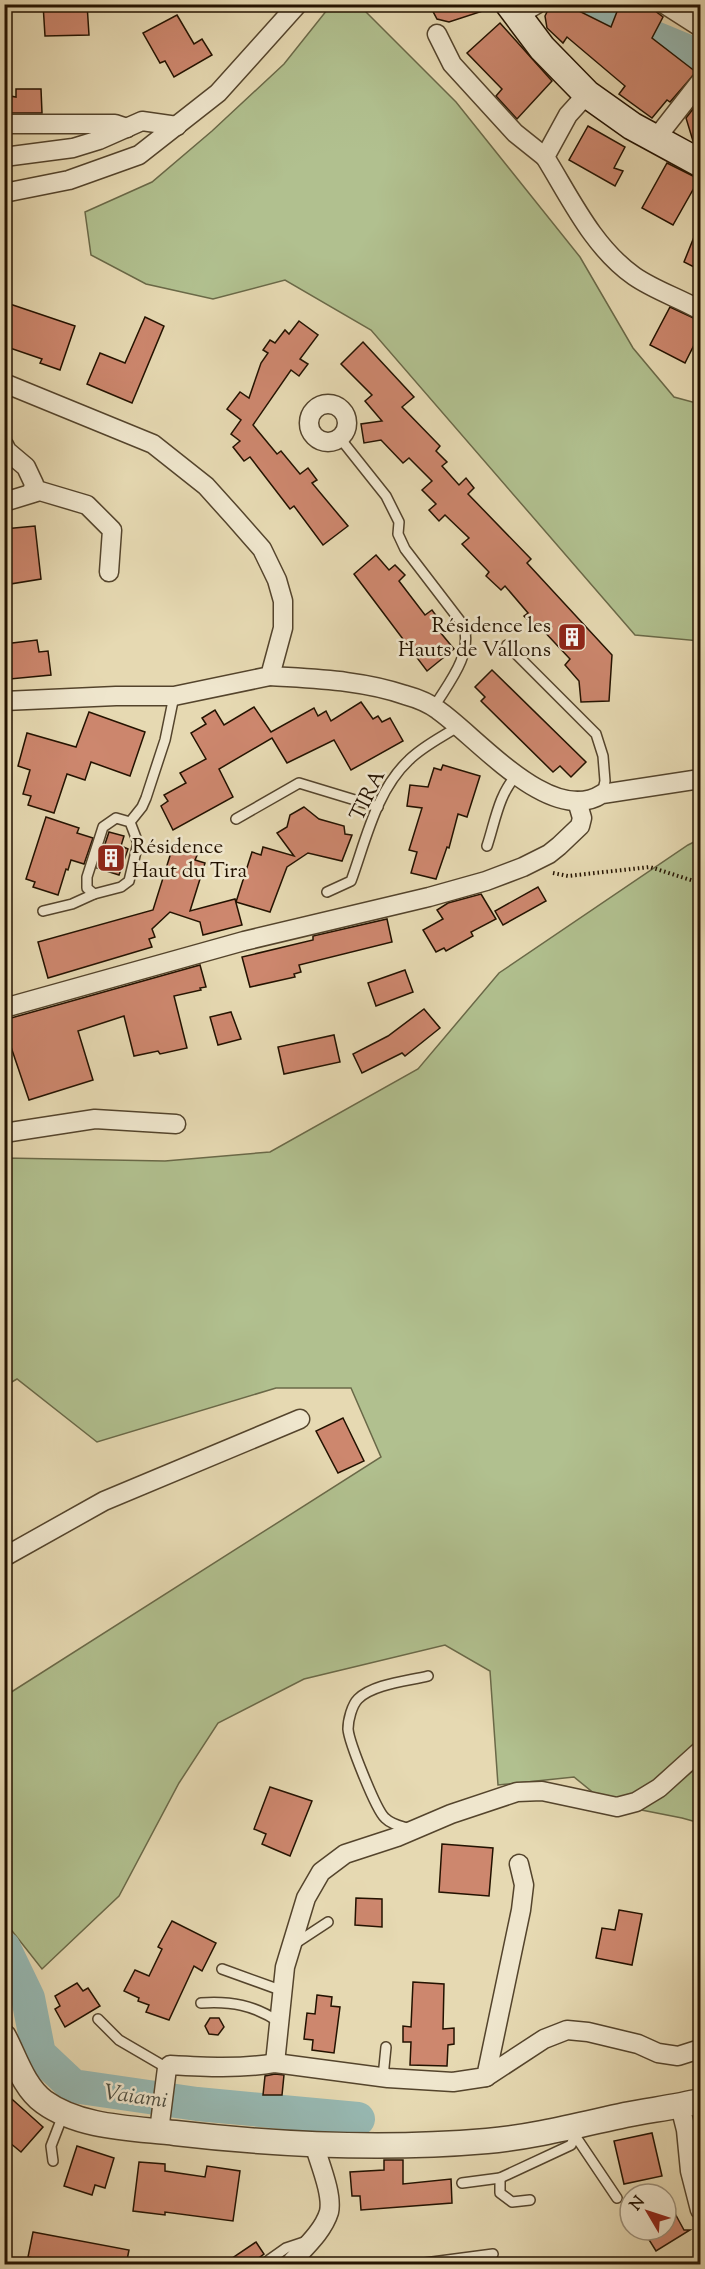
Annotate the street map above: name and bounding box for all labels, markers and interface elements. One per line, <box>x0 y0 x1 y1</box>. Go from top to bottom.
place label: Résidence les Hauts de Vallons <box>398 612 551 666</box>
building icon: Résidence les Hauts de Vallons <box>556 621 588 653</box>
street label: TIRA <box>344 765 394 827</box>
place label: Résidence Haut du Tira <box>132 833 247 887</box>
building icon: Résidence Haut du Tira <box>95 842 127 874</box>
water label: Vaiami <box>102 2078 169 2118</box>
north arrow <box>618 2182 678 2242</box>
text: N <box>625 2192 651 2216</box>

